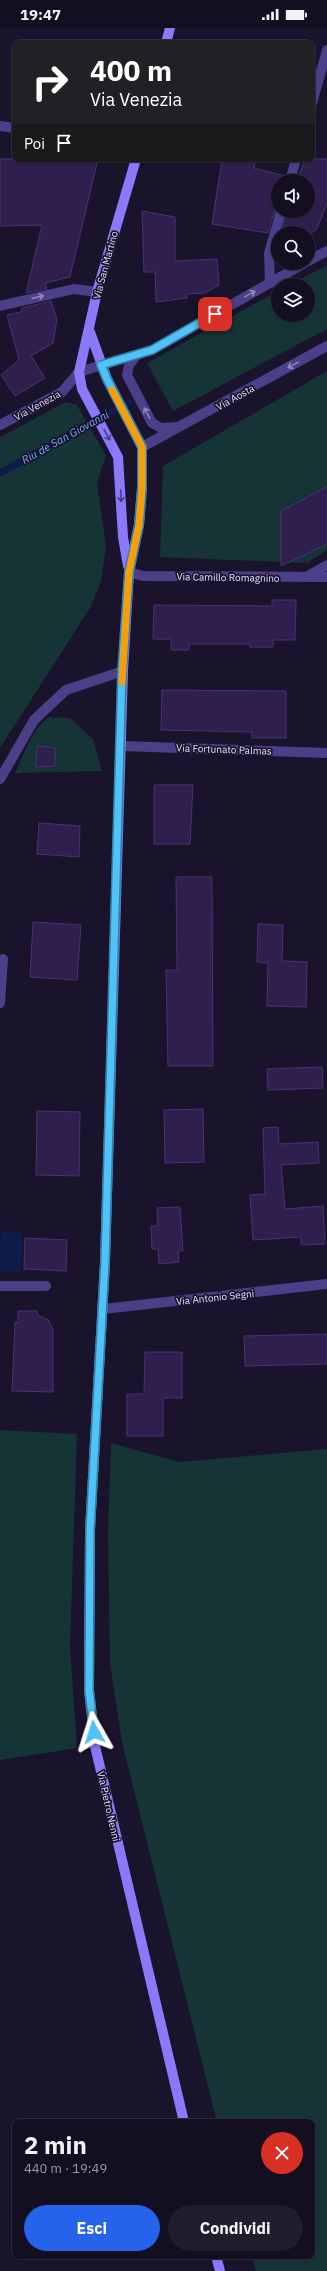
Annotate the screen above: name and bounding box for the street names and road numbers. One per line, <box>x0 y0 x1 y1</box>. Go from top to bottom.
street label: Via San Martino <box>90 229 121 301</box>
street label: Via Aosta <box>214 381 257 413</box>
street label: Via Venezia <box>12 387 63 424</box>
street label: Via Camillo Romagnino <box>176 570 280 585</box>
street label: Via Fortunato Palmas <box>176 741 272 758</box>
street label: Via Antonio Segni <box>175 1287 255 1308</box>
street label: Via Pietro Nenni <box>94 1770 123 1843</box>

